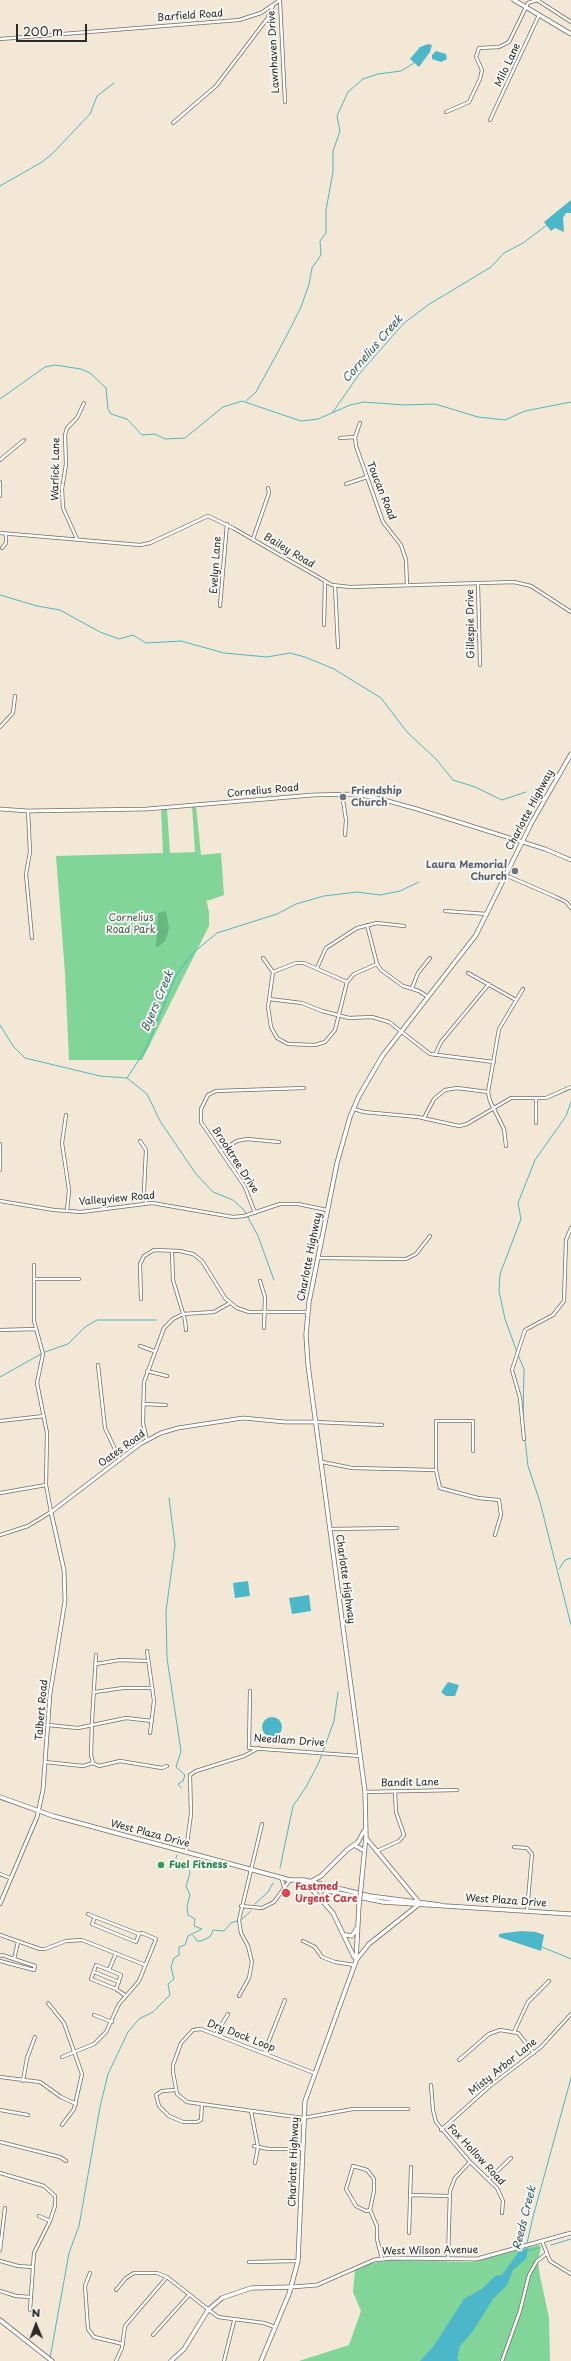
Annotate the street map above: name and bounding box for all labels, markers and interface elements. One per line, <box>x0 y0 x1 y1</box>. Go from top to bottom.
street label: Barfield Road <box>156 8 224 24</box>
street label: Lawnhaven Drive <box>266 10 282 94</box>
scale bar <box>18 16 89 42</box>
text: 200 m <box>23 22 63 40</box>
street label: Milo Lane <box>493 41 523 89</box>
water label: Cornelius Creek <box>340 313 406 385</box>
street label: Warlick Lane <box>49 437 63 501</box>
street label: Toucan Road <box>364 460 398 522</box>
street label: Bailey Road <box>261 531 317 571</box>
street label: Evelyn Lane <box>208 536 224 594</box>
street label: Gillespie Drive <box>464 589 478 659</box>
street label: Charlotte Highway <box>504 767 556 853</box>
street label: Cornelius Road <box>226 782 300 800</box>
place label: Friendship Church <box>351 785 402 808</box>
marker: Friendship Church <box>338 792 348 802</box>
place label: Laura Memorial Church <box>426 859 507 882</box>
marker: Laura Memorial Church <box>510 866 520 876</box>
park label: Cornelius Road Park <box>106 912 156 936</box>
water label: Byers Creek <box>139 968 177 1034</box>
street label: Brooktree Drive <box>209 1125 261 1195</box>
street label: Valleyview Road <box>78 1190 156 1208</box>
street label: Charlotte Highway <box>296 1212 324 1302</box>
street label: Oates Road <box>96 1428 148 1470</box>
street label: Charlotte Highway <box>333 1534 357 1624</box>
street label: Talbert Road <box>33 1679 51 1741</box>
street label: Needlam Drive <box>253 1733 325 1749</box>
street label: Bandit Lane <box>381 1776 439 1790</box>
street label: West Plaza Drive <box>109 1818 191 1850</box>
place label: Fuel Fitness <box>169 1859 227 1871</box>
marker: Fuel Fitness <box>156 1860 166 1870</box>
place label: Fastmed Urgent Care <box>295 1881 357 1904</box>
marker: Fastmed Urgent Care <box>280 1887 292 1899</box>
street label: West Plaza Drive <box>465 1892 547 1910</box>
street label: Dry Dock Loop <box>205 2018 277 2054</box>
street label: Misty Arbor Lane <box>467 2036 539 2098</box>
street label: Charlotte Highway <box>286 2117 302 2207</box>
street label: Fox Hollow Road <box>445 2122 507 2188</box>
water label: Reeds Creek <box>511 2185 539 2251</box>
street label: West Wilson Avenue <box>382 2244 478 2258</box>
text: N <box>31 2304 40 2321</box>
north arrow <box>16 2305 56 2345</box>

